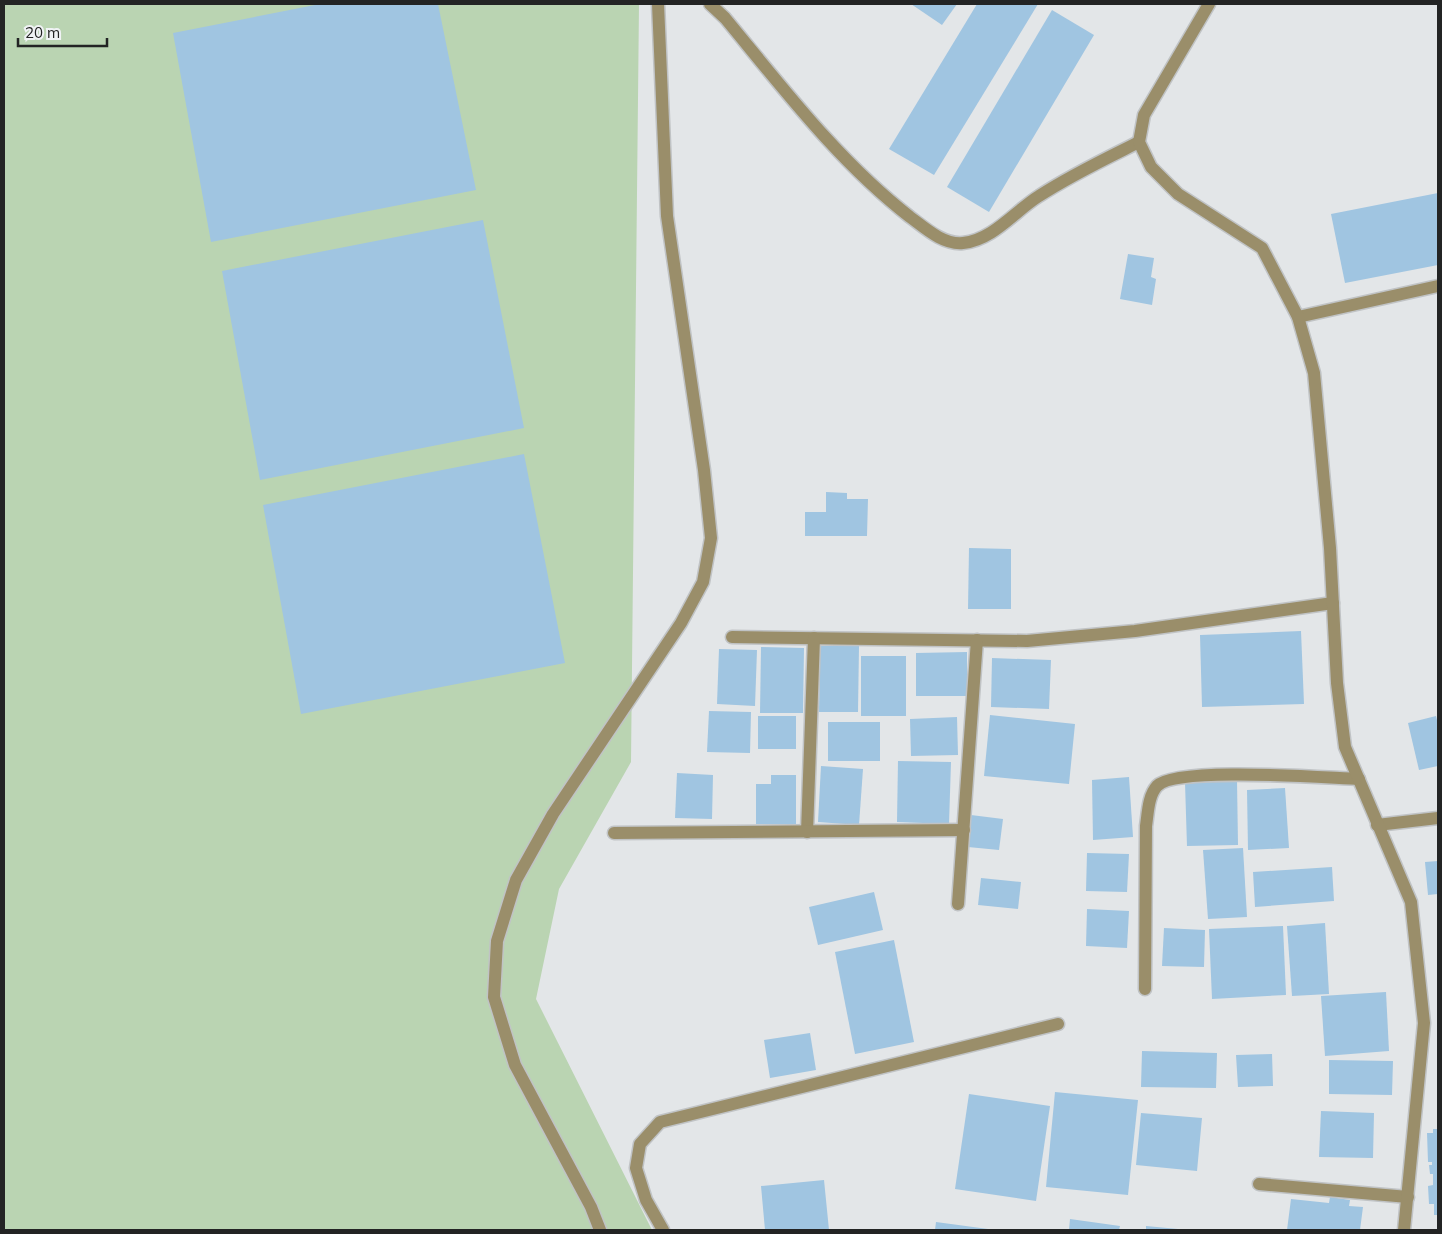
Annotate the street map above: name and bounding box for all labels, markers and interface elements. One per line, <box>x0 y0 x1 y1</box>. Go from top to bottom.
scale bar <box>18 15 106 47</box>
text: 20 m <box>25 23 60 42</box>

